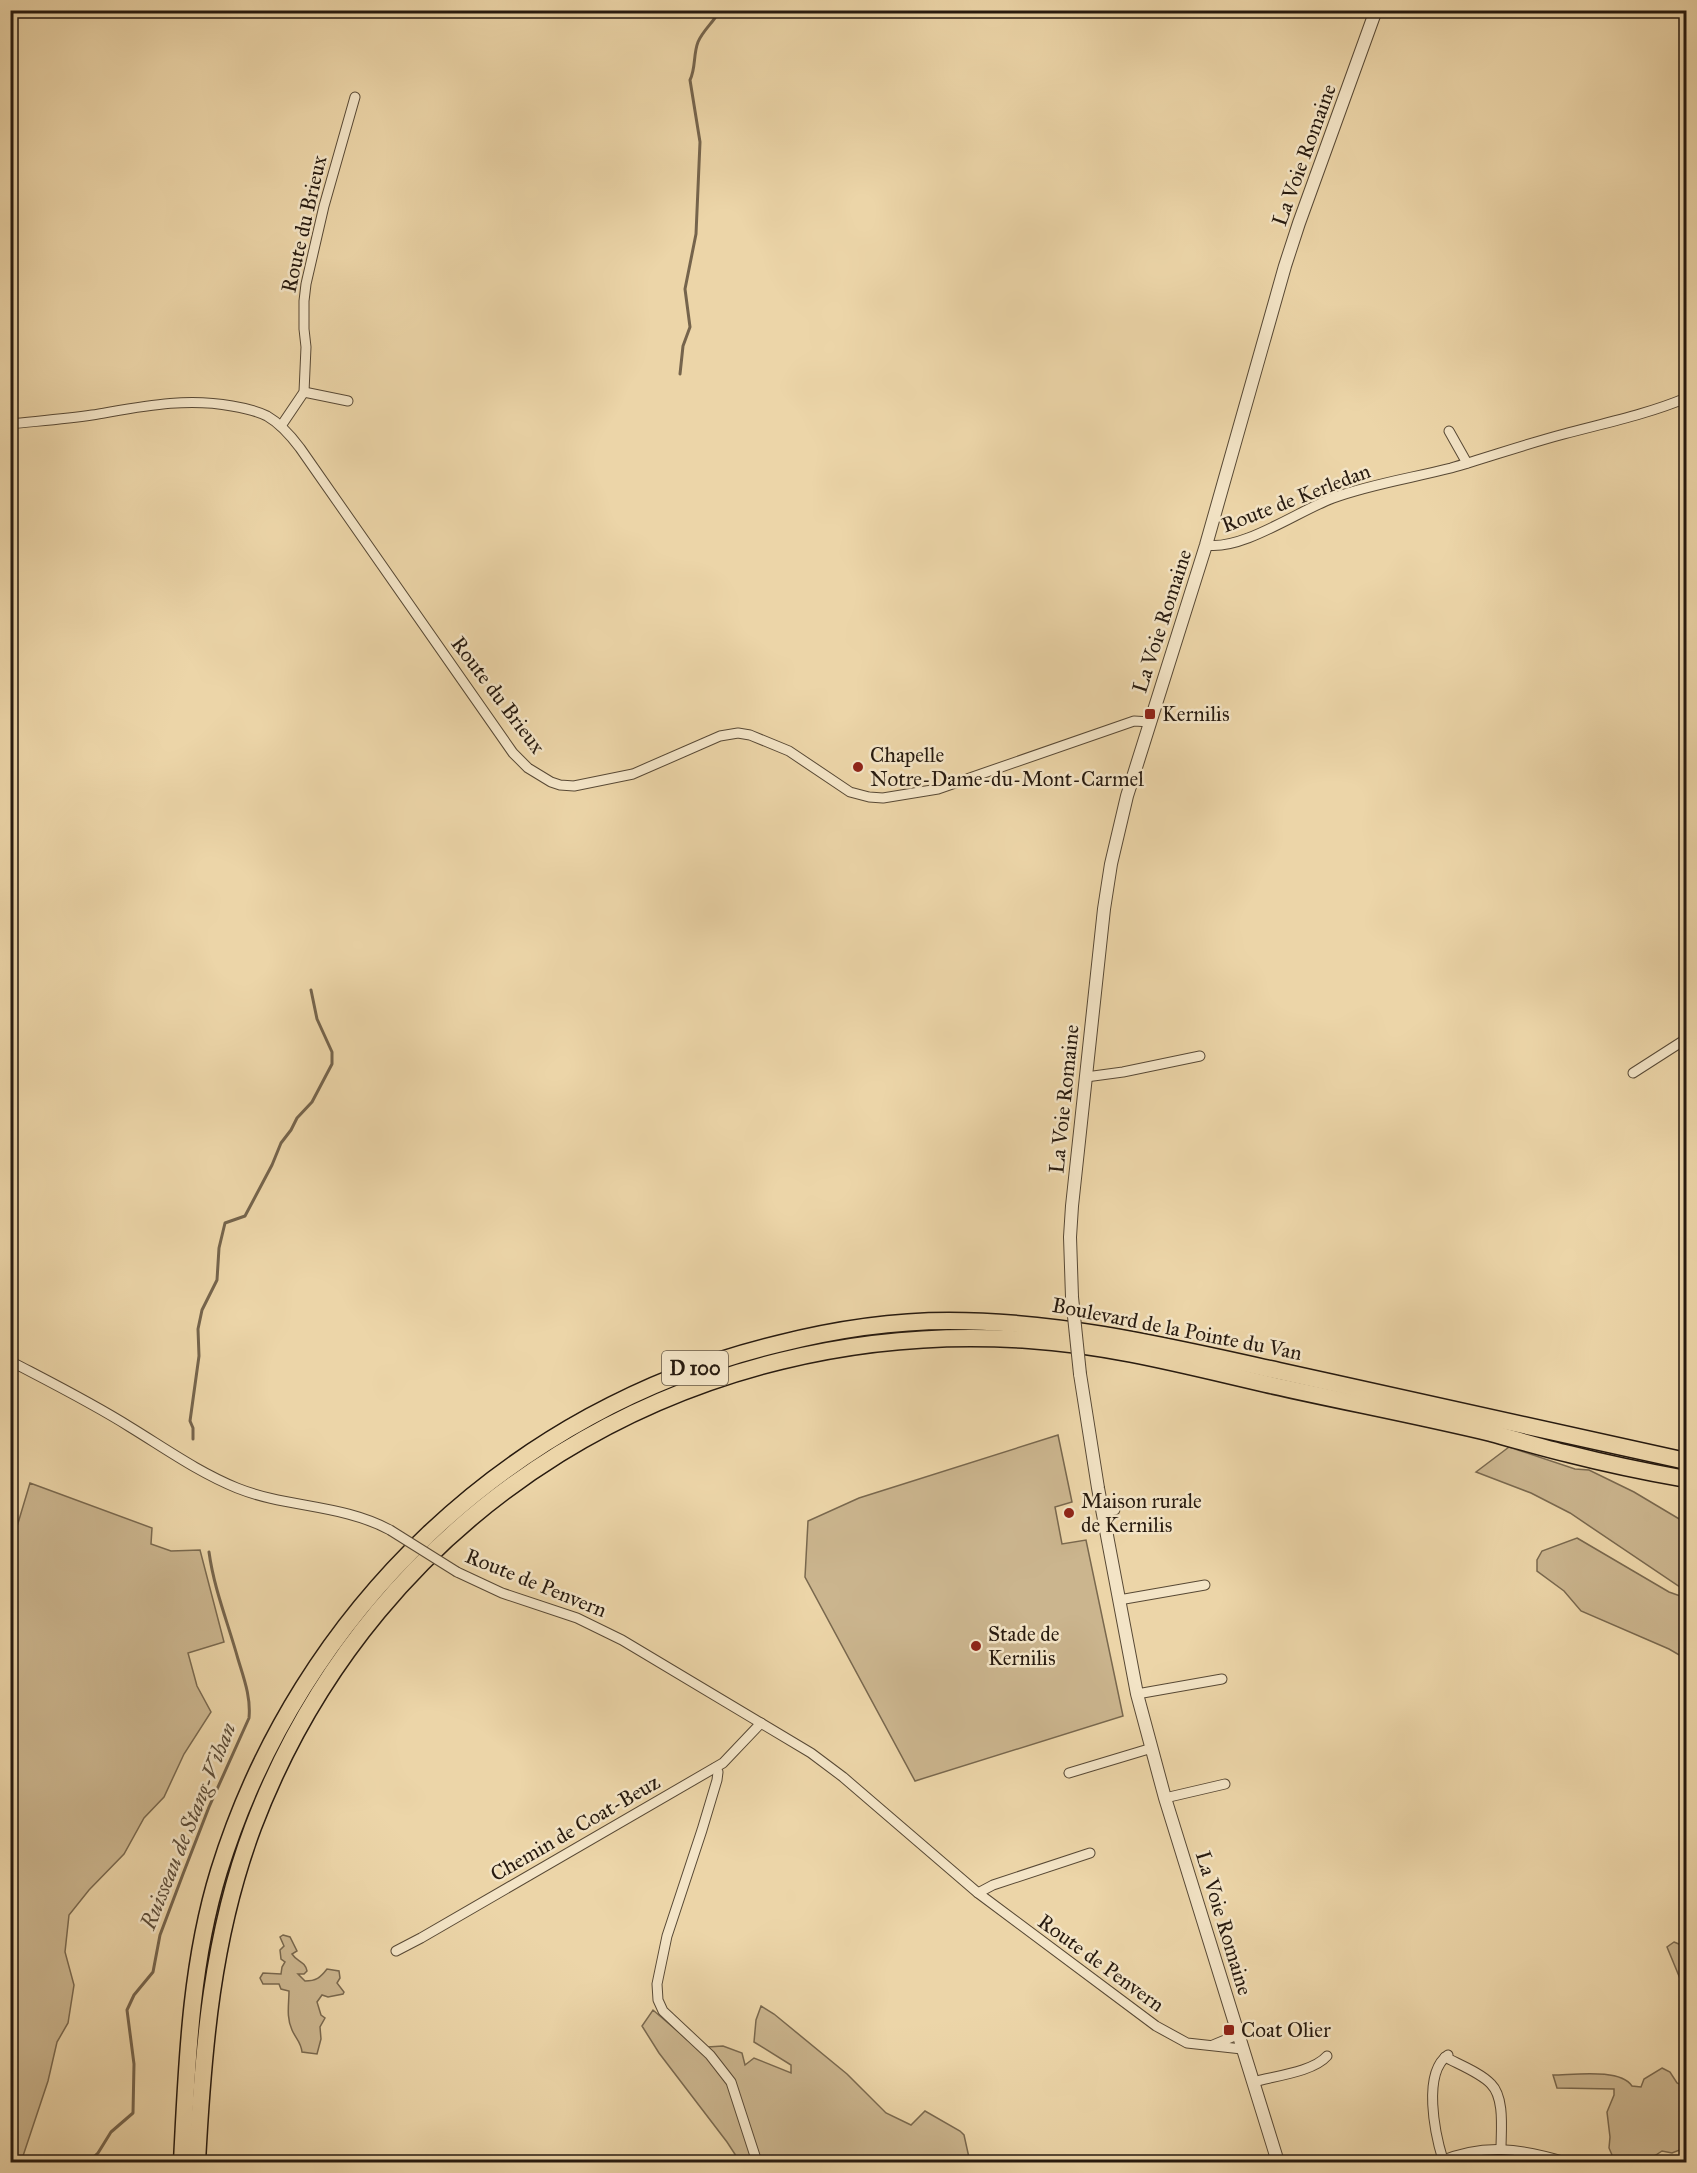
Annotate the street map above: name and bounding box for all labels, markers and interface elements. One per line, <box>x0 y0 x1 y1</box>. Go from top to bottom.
street label: La Voie Romaine <box>1266 80 1342 230</box>
street label: Route du Brieux <box>276 152 333 295</box>
street label: Route de Kerledan <box>1218 458 1374 538</box>
street label: La Voie Romaine <box>1127 546 1198 696</box>
street label: Route du Brieux <box>445 631 551 759</box>
place label: Kernilis <box>1162 701 1230 727</box>
marker: Kernilis <box>1143 707 1157 721</box>
place label: Chapelle Notre-Dame-du-Mont-Carmel <box>870 742 1144 792</box>
marker: Chapelle Notre-Dame-du-Mont-Carmel <box>851 760 865 774</box>
street label: La Voie Romaine <box>1043 1023 1085 1175</box>
street label: Boulevard de la Pointe du Van <box>1050 1292 1304 1366</box>
road number: D 100 <box>662 1351 728 1385</box>
place label: Maison rurale de Kernilis <box>1081 1488 1202 1538</box>
marker: Maison rurale de Kernilis <box>1062 1506 1076 1520</box>
street label: Route de Penvern <box>462 1543 610 1623</box>
place label: Stade de Kernilis <box>988 1621 1060 1671</box>
marker: Stade de Kernilis <box>969 1639 983 1653</box>
water label: Ruisseau de Stang-Vihan <box>134 1718 242 1934</box>
street label: Chemin de Coat-Beuz <box>486 1769 665 1887</box>
street label: La Voie Romaine <box>1190 1848 1258 1998</box>
street label: Route de Penvern <box>1033 1908 1169 2018</box>
place label: Coat Olier <box>1241 2017 1331 2043</box>
marker: Coat Olier <box>1222 2023 1236 2037</box>

